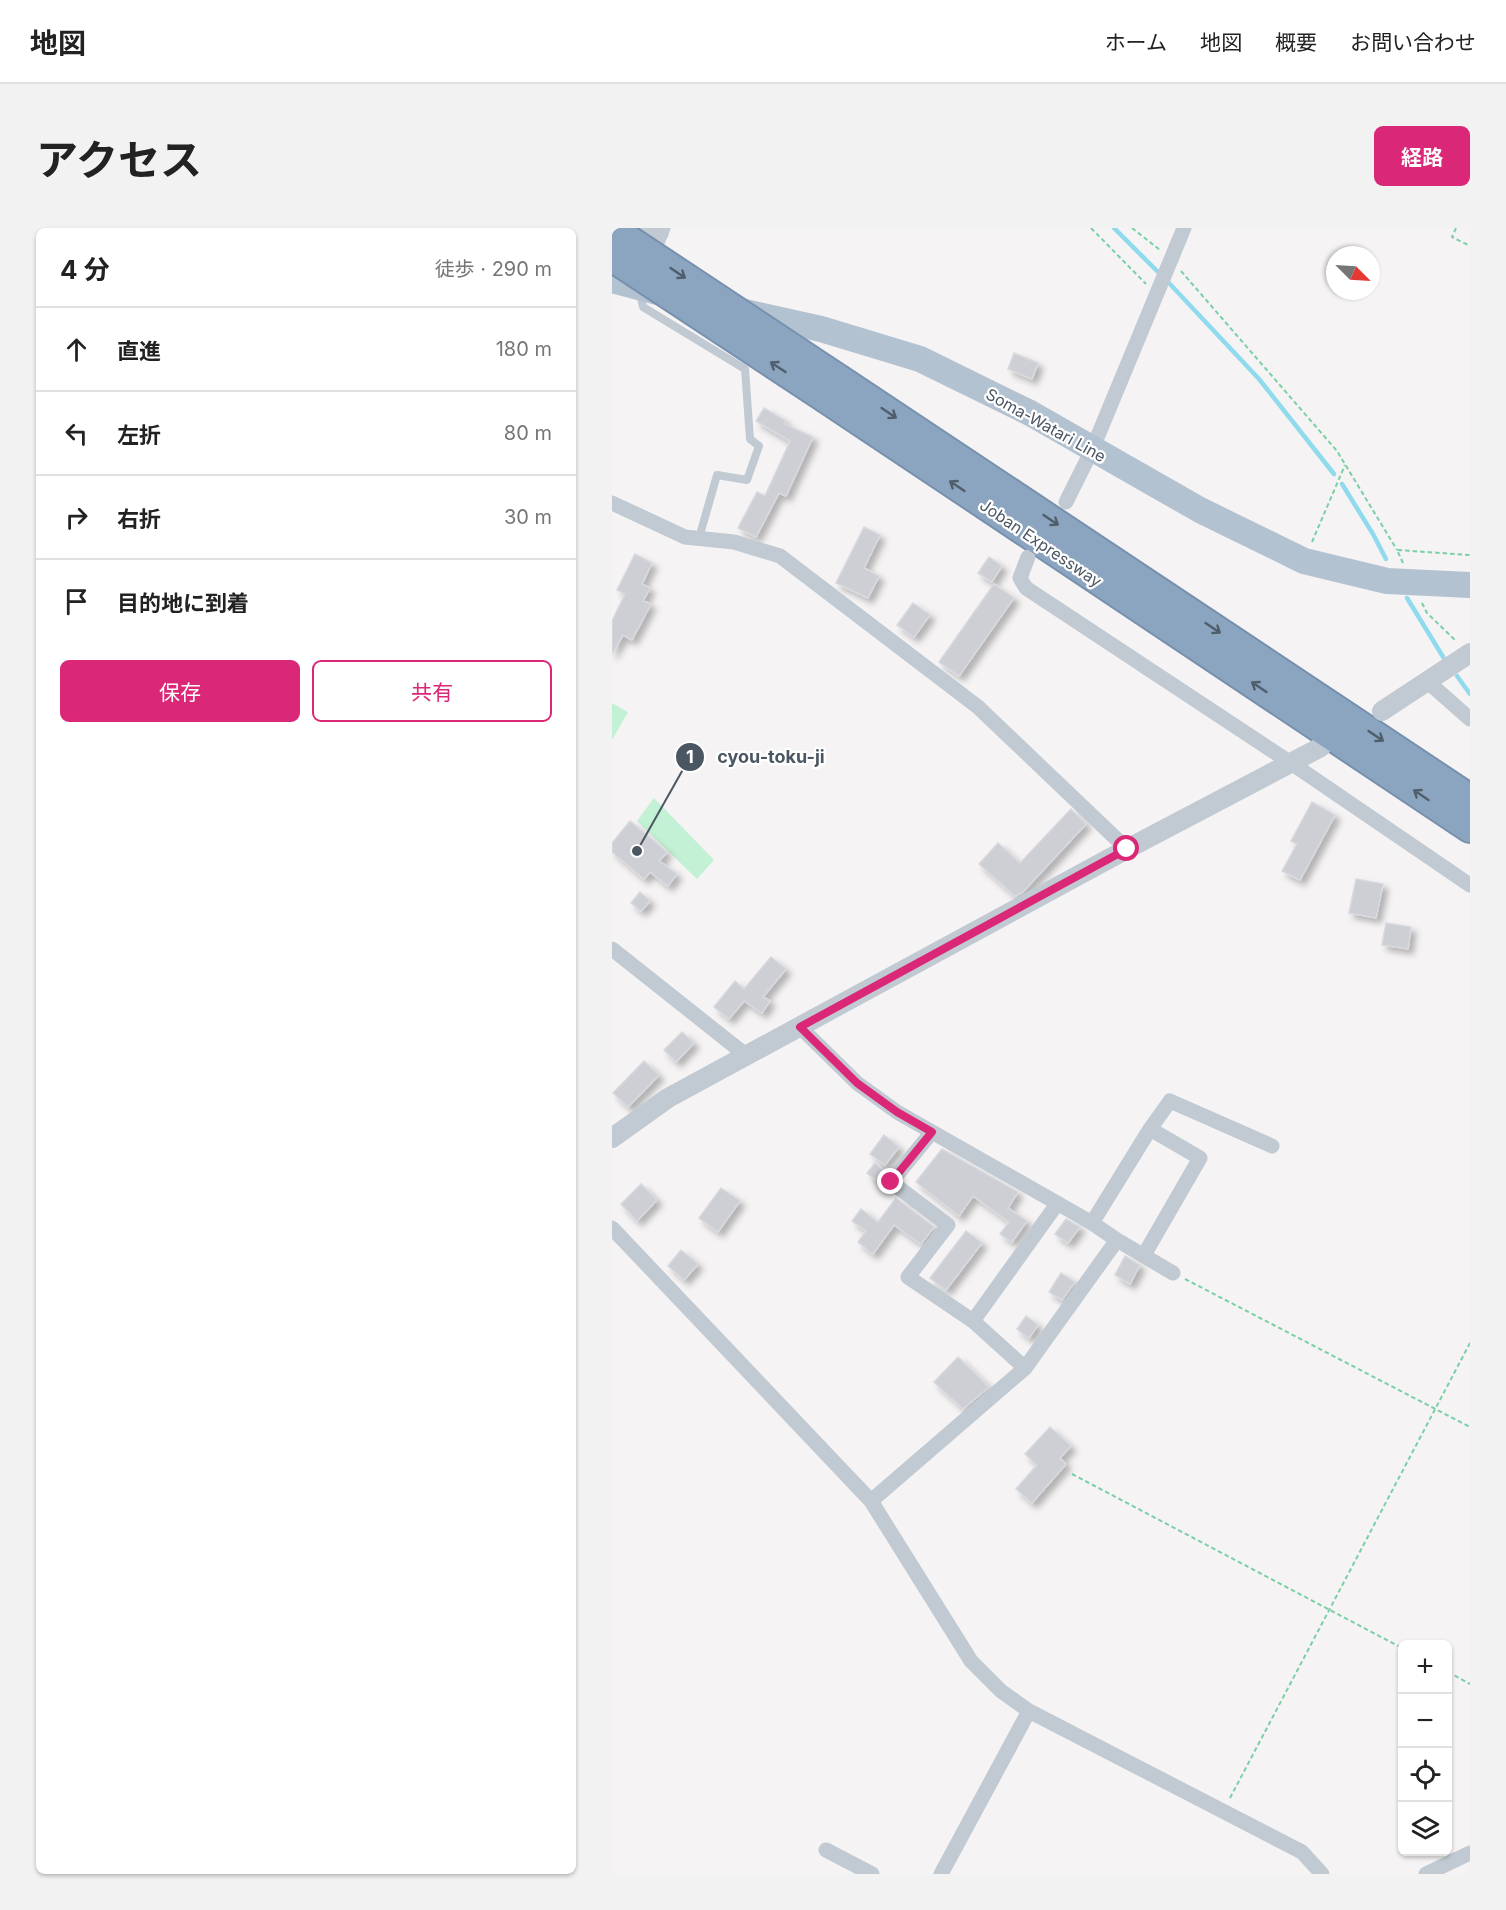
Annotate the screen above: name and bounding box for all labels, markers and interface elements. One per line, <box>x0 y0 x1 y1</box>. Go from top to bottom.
text: 地図 <box>30 26 86 60</box>
text: ホーム <box>1105 30 1167 55</box>
text: 地図 <box>1200 30 1242 55</box>
text: 概要 <box>1275 30 1317 55</box>
text: お問い合わせ <box>1350 30 1476 55</box>
button: 経路 <box>1374 126 1470 186</box>
text: アクセス <box>36 134 202 185</box>
north arrow <box>1326 246 1380 300</box>
text: 4 分 <box>60 254 110 285</box>
text: 徒歩 · 290 m <box>435 257 552 281</box>
one-way arrow <box>669 267 686 279</box>
icon: ahead <box>60 333 93 366</box>
text: 180 m <box>496 337 552 361</box>
text: 直進 <box>117 338 161 364</box>
one-way arrow <box>770 361 787 373</box>
street label: Soma-Watari Line <box>983 384 1109 466</box>
one-way arrow <box>880 406 897 419</box>
icon: left <box>60 417 93 450</box>
text: 80 m <box>504 421 552 445</box>
text: 左折 <box>117 422 161 448</box>
one-way arrow <box>949 480 965 492</box>
street label: Joban Expressway <box>976 495 1106 591</box>
icon: right <box>60 501 93 534</box>
text: 30 m <box>504 505 552 529</box>
text: 右折 <box>117 506 161 532</box>
one-way arrow <box>1042 515 1059 527</box>
icon: arrive <box>60 585 93 618</box>
text: 目的地に到着 <box>117 590 249 616</box>
one-way arrow <box>1205 622 1222 635</box>
button: 保存 <box>60 660 300 722</box>
button: 共有 <box>312 660 552 722</box>
one-way arrow <box>1251 681 1268 693</box>
one-way arrow <box>1367 731 1384 743</box>
callout: cyou-toku-ji <box>675 739 836 775</box>
text: 1 <box>686 746 694 767</box>
text: cyou-toku-ji <box>717 746 825 767</box>
one-way arrow <box>1414 789 1430 801</box>
route start <box>1113 835 1139 861</box>
route end <box>877 1168 903 1194</box>
map controls <box>1398 1640 1452 1856</box>
button: + <box>1398 1640 1452 1694</box>
button: − <box>1398 1694 1452 1748</box>
button: locate <box>1398 1748 1452 1802</box>
button: layers <box>1398 1802 1452 1856</box>

